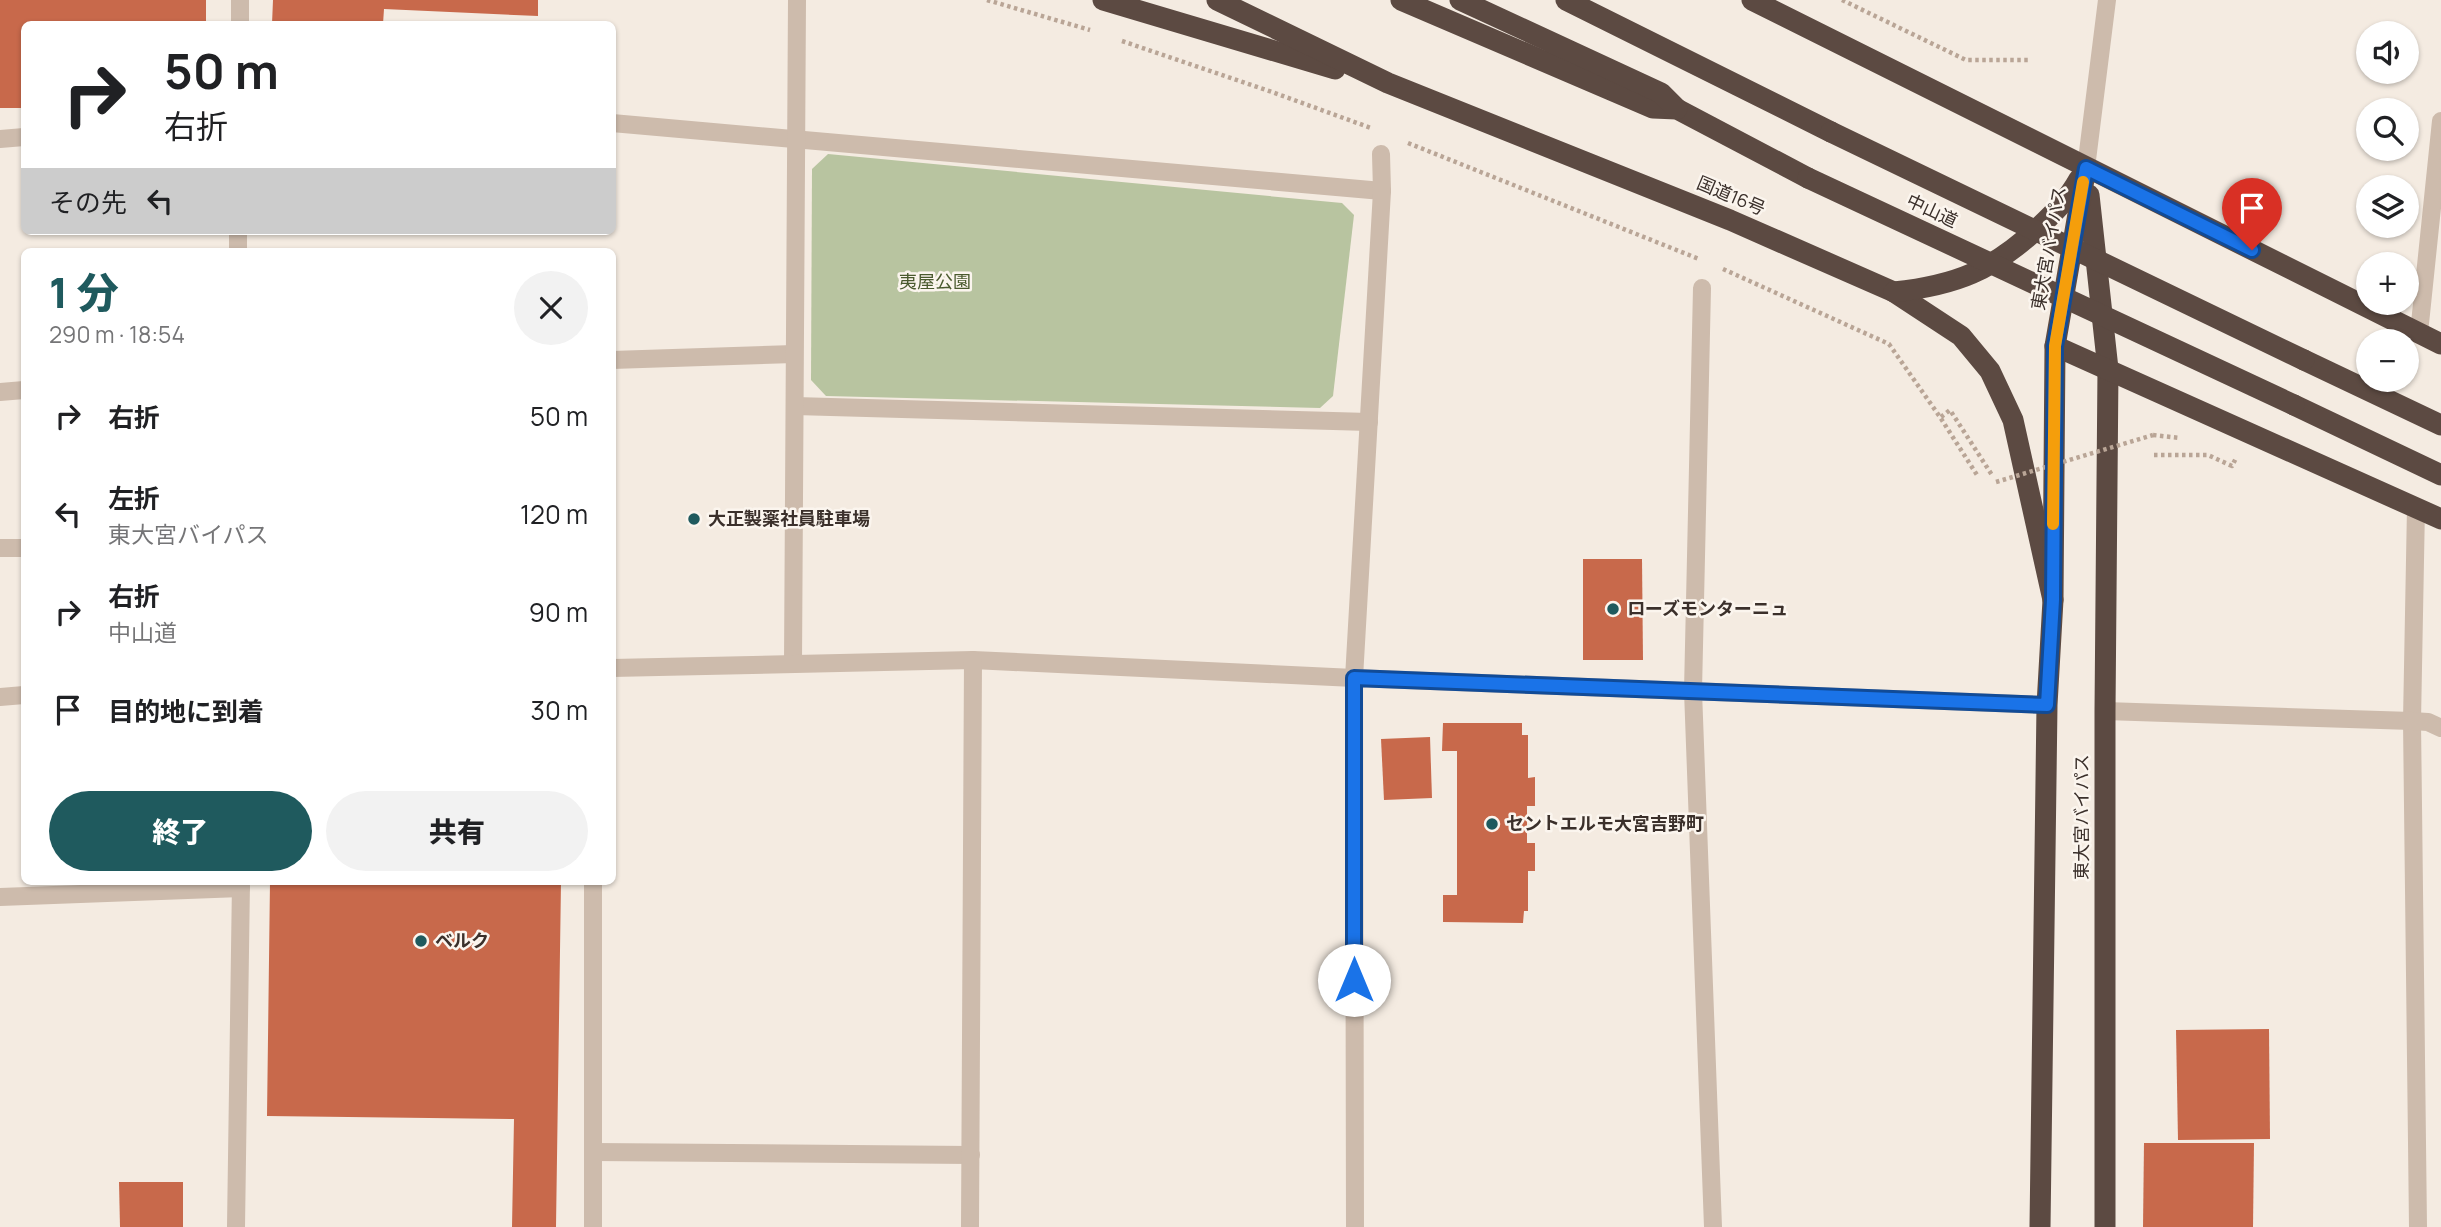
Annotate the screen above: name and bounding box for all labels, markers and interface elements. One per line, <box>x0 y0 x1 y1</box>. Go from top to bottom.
map controls <box>2356 21 2419 392</box>
button: sound <box>2356 21 2419 84</box>
text: 50 m <box>164 37 279 104</box>
icon: right <box>49 49 140 140</box>
button: search <box>2356 98 2419 161</box>
text: 右折 <box>164 104 228 148</box>
street label: 国道16号 <box>1693 170 1769 220</box>
button: layers <box>2356 175 2419 238</box>
pin <box>2222 178 2282 250</box>
icon: left <box>141 182 179 220</box>
text: その先 <box>49 184 127 220</box>
street label: 東大宮バイパス <box>2025 184 2071 312</box>
street label: 中山道 <box>1903 188 1962 232</box>
icon: arrive <box>2233 189 2271 227</box>
button: + <box>2356 252 2419 315</box>
text: 1 分 <box>49 263 118 321</box>
park label: 夷屋公園 <box>899 269 971 293</box>
button: close <box>514 271 588 345</box>
text: 290 m · 18:54 <box>49 318 185 350</box>
button: − <box>2356 329 2419 392</box>
icon: right <box>49 397 87 435</box>
text: 50 m <box>530 398 588 434</box>
text: 右折 <box>108 399 160 435</box>
text: 左折 <box>108 480 160 516</box>
icon: left <box>49 495 87 533</box>
text: 120 m <box>520 496 588 532</box>
place label: 大正製薬社員駐車場 <box>708 506 870 530</box>
marker: 大正製薬社員駐車場 <box>686 511 702 527</box>
text: 東大宮バイパス <box>108 518 269 550</box>
text: 右折 <box>108 578 160 614</box>
icon: right <box>49 593 87 631</box>
text: 90 m <box>529 594 588 630</box>
place label: ローズモンターニュ <box>1627 596 1788 620</box>
marker: ローズモンターニュ <box>1605 601 1621 617</box>
text: 中山道 <box>108 616 177 648</box>
icon: arrive <box>49 691 87 729</box>
text: 30 m <box>531 692 588 728</box>
text: 目的地に到着 <box>108 693 264 729</box>
street label: 東大宮バイパス <box>2069 754 2093 880</box>
button: 終了 <box>49 791 312 871</box>
button: 共有 <box>326 791 588 871</box>
place label: セントエルモ大宮吉野町 <box>1506 811 1704 835</box>
marker: セントエルモ大宮吉野町 <box>1484 816 1500 832</box>
place label: ベルク <box>435 928 489 952</box>
marker: ベルク <box>413 933 429 949</box>
position arrow <box>1317 943 1391 1017</box>

